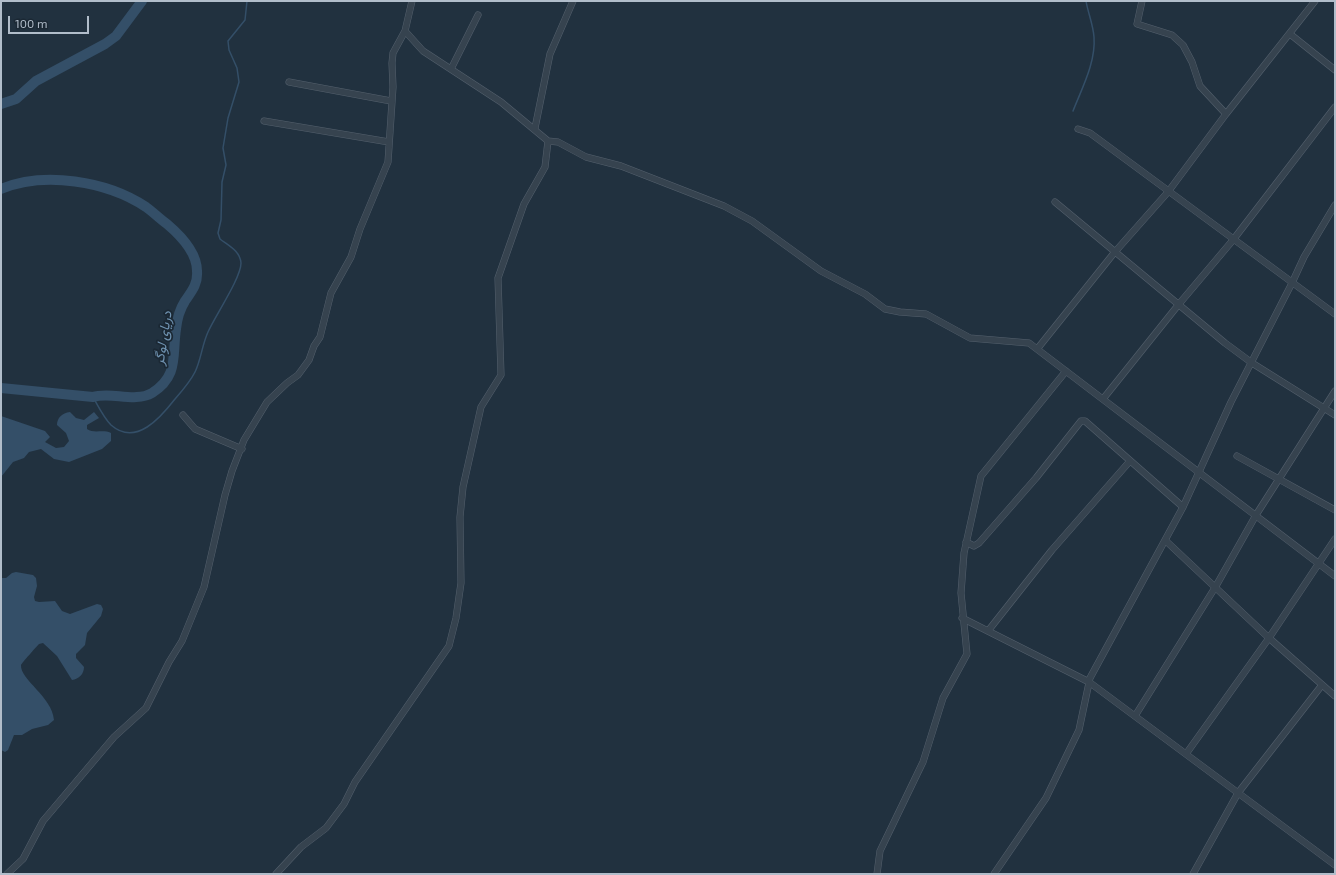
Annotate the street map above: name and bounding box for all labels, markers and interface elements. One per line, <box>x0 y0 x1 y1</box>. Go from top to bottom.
scale bar <box>10 8 91 34</box>
text: 100 m <box>15 16 47 30</box>
water label: دریای لوگر <box>150 310 176 366</box>

